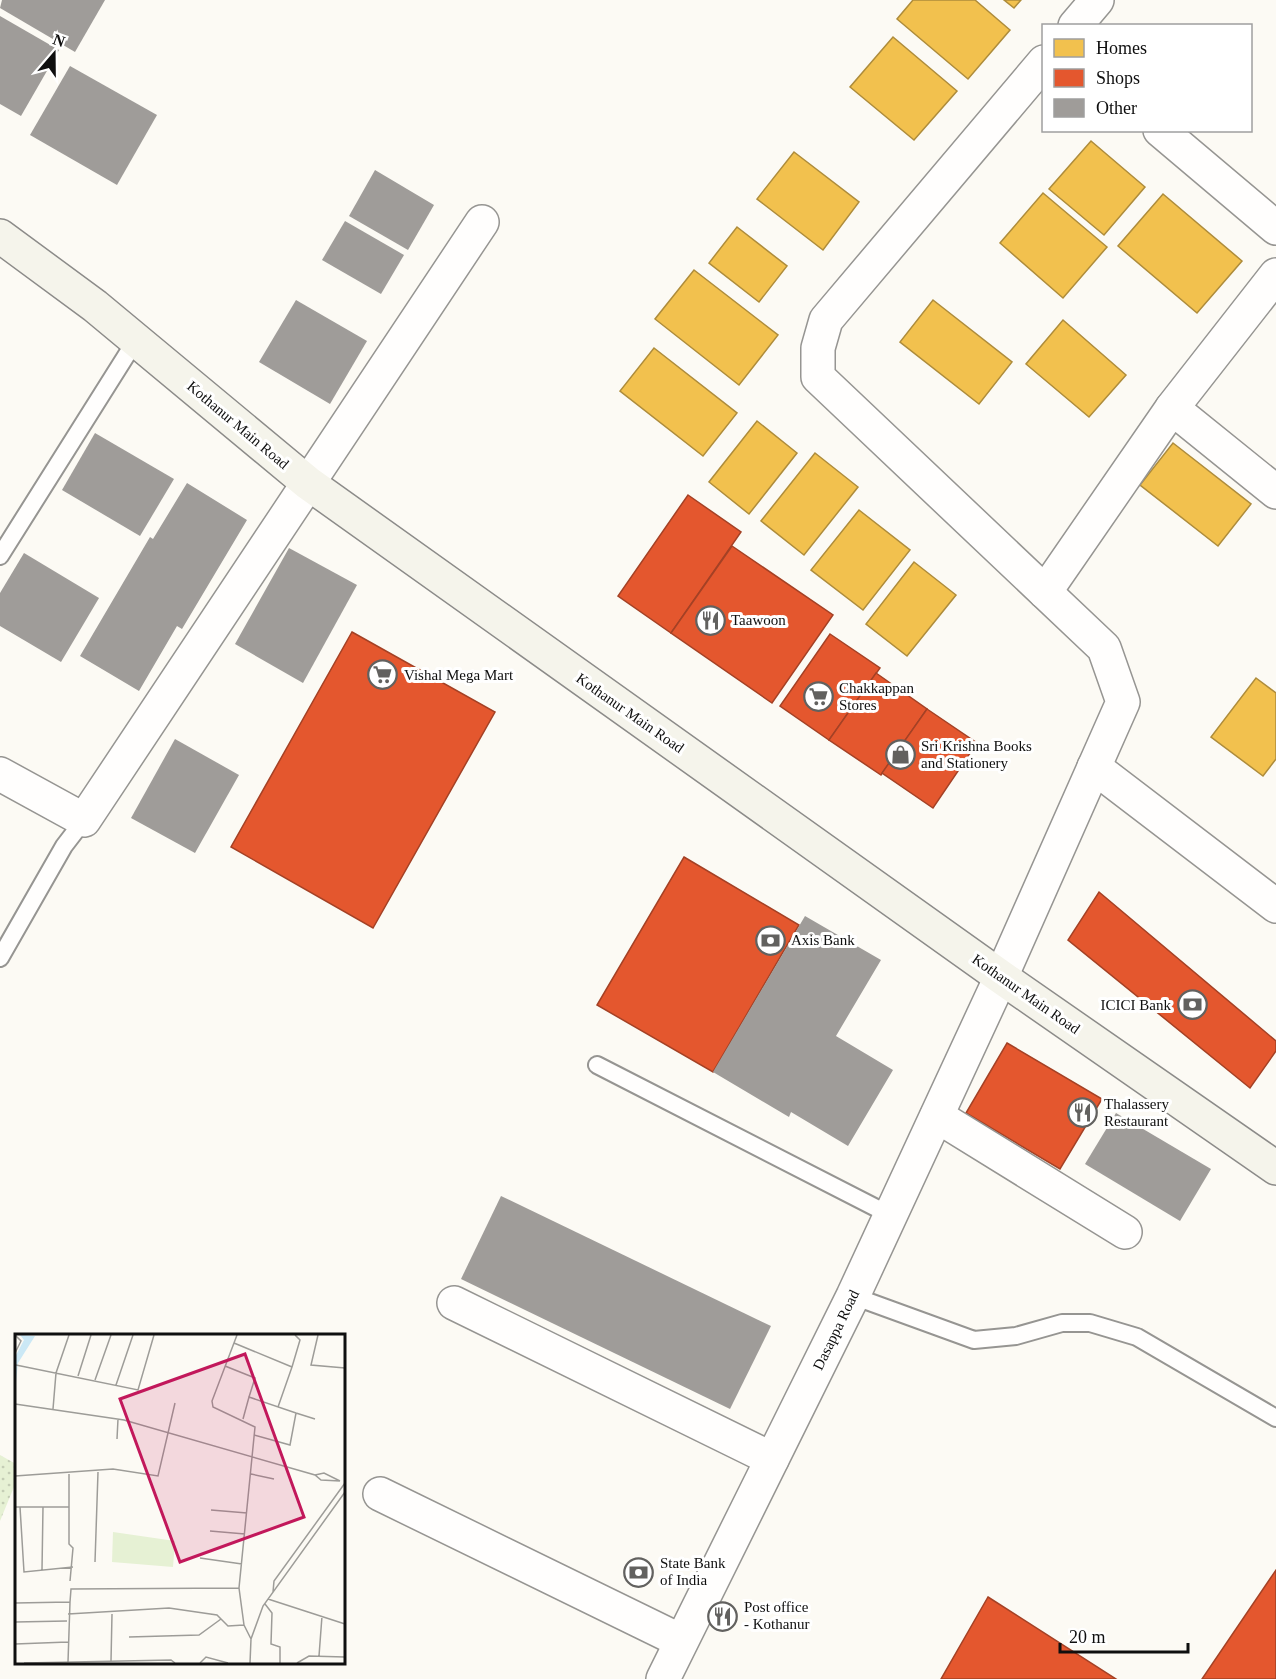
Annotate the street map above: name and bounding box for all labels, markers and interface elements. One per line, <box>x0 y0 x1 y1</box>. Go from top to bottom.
north arrow <box>24 24 84 84</box>
legend <box>1042 24 1252 132</box>
text: N <box>51 30 68 50</box>
text: Homes <box>1096 38 1147 58</box>
text: Shops <box>1096 68 1140 88</box>
text: Other <box>1096 98 1137 118</box>
street label: Kothanur Main Road <box>184 378 292 472</box>
restaurant icon: Taawoon <box>694 604 726 636</box>
place label: Taawoon <box>731 612 786 628</box>
supermarket icon: Vishal Mega Mart <box>367 659 399 691</box>
place label: Vishal Mega Mart <box>404 667 514 683</box>
street label: Kothanur Main Road <box>573 670 687 756</box>
place label: Chakkappan Stores <box>839 680 914 713</box>
supermarket icon: Chakkappan Stores <box>802 681 834 713</box>
place label: Sri Krishna Books and Stationery <box>921 738 1032 771</box>
shop icon: Sri Krishna Books and Stationery <box>884 739 916 771</box>
bank icon: Axis Bank <box>754 924 786 956</box>
place label: Axis Bank <box>791 932 855 948</box>
street label: Kothanur Main Road <box>969 951 1083 1037</box>
bank icon: ICICI Bank <box>1176 989 1208 1021</box>
place label: ICICI Bank <box>1101 997 1171 1013</box>
place label: Thalassery Restaurant <box>1104 1096 1169 1129</box>
restaurant icon: Thalassery Restaurant <box>1067 1097 1099 1129</box>
street label: Dasappa Road <box>810 1287 862 1373</box>
inset map <box>15 1334 345 1664</box>
place label: State Bank of India <box>660 1555 726 1588</box>
bank icon: State Bank of India <box>623 1556 655 1588</box>
place label: Post office - Kothanur <box>744 1599 809 1632</box>
restaurant icon: Post office - Kothanur <box>707 1600 739 1632</box>
scale bar <box>1060 1616 1188 1654</box>
text: 20 m <box>1069 1627 1106 1647</box>

